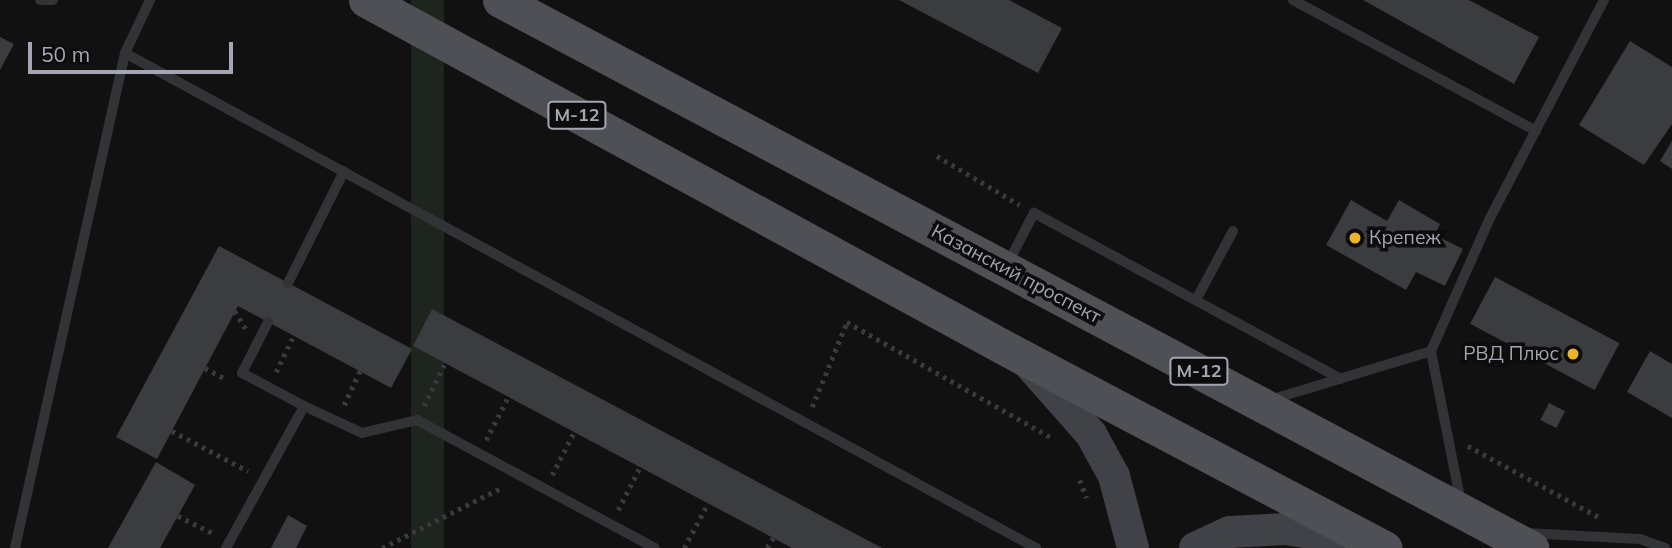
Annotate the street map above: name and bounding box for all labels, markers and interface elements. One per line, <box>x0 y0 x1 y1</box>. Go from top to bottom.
scale bar <box>32 28 236 72</box>
text: 50 m <box>41 41 90 67</box>
road number: М-12 <box>547 100 607 130</box>
street label: Казанский проспект <box>928 220 1104 328</box>
place label: Крепеж <box>1369 227 1441 249</box>
marker: Крепеж <box>1347 230 1363 246</box>
place label: РВД Плюс <box>1463 343 1559 365</box>
marker: РВД Плюс <box>1565 346 1581 362</box>
road number: М-12 <box>1169 356 1229 386</box>

